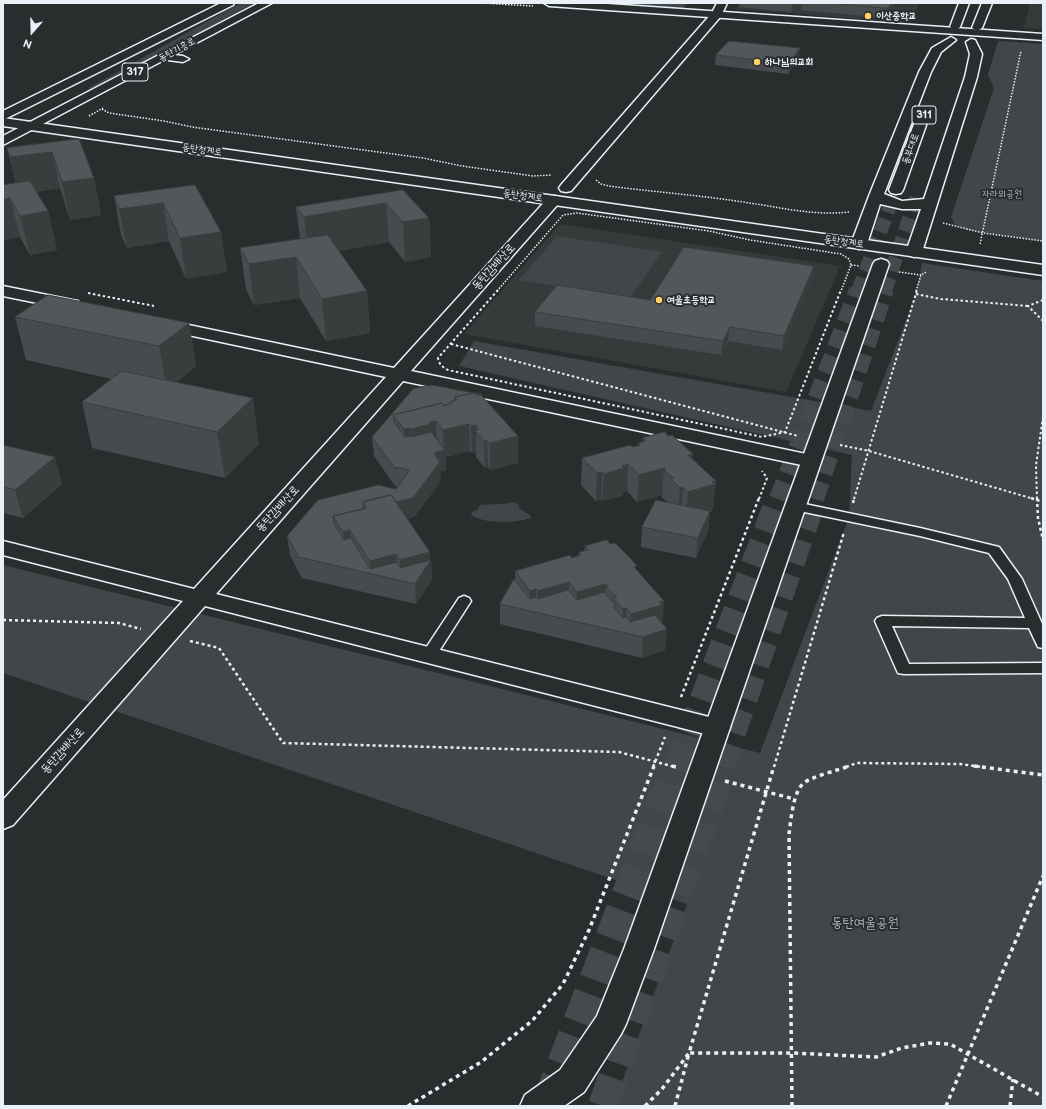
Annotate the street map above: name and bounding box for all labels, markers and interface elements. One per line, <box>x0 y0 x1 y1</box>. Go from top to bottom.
place label: 이산중학교 <box>876 10 916 22</box>
marker: 이산중학교 <box>863 11 873 21</box>
north arrow <box>12 12 52 52</box>
street label: 동탄기흥로 <box>156 35 198 65</box>
text: N <box>22 36 34 51</box>
place label: 하나님의교회 <box>765 56 813 68</box>
marker: 하나님의교회 <box>752 57 762 67</box>
road number: 317 <box>122 63 148 81</box>
road number: 311 <box>912 106 936 124</box>
street label: 동부대로 <box>900 132 922 166</box>
street label: 동탄청계로 <box>181 141 223 159</box>
street label: 동탄청계로 <box>502 187 544 205</box>
park label: 자라뫼공원 <box>982 188 1022 200</box>
street label: 동탄청계로 <box>823 233 865 251</box>
street label: 동탄감배산로 <box>469 241 519 293</box>
place label: 여울초등학교 <box>667 294 715 306</box>
marker: 여울초등학교 <box>654 295 664 305</box>
street label: 동탄감배산로 <box>253 483 303 535</box>
street label: 동탄감배산로 <box>38 725 88 777</box>
park label: 동탄여울공원 <box>831 915 899 931</box>

